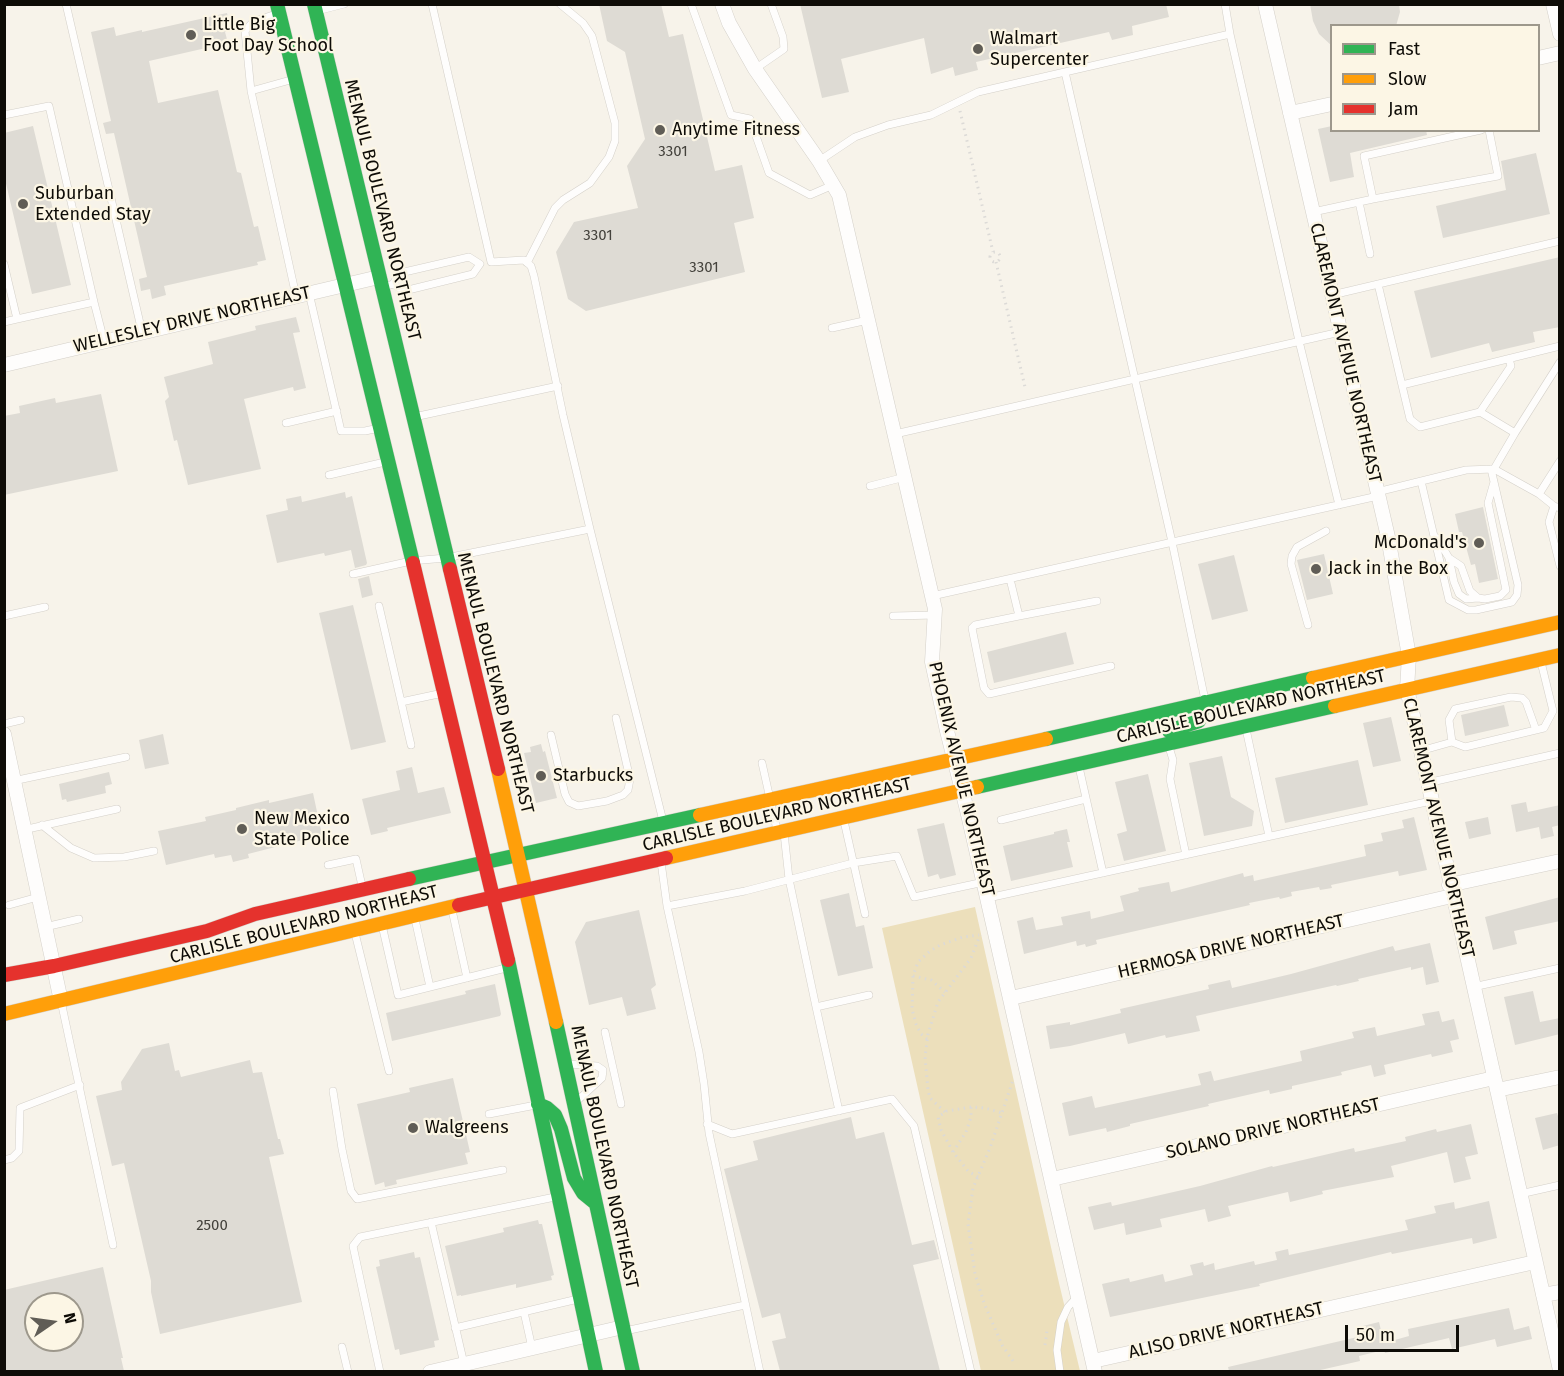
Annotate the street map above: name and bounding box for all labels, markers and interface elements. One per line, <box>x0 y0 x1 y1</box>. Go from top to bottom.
place label: Little Big Foot Day School <box>203 14 333 57</box>
legend <box>1330 24 1540 132</box>
marker: Little Big Foot Day School <box>184 28 198 42</box>
place label: Walmart Supercenter <box>990 28 1089 70</box>
text: Fast <box>1388 38 1420 60</box>
marker: Walmart Supercenter <box>971 42 985 56</box>
text: Slow <box>1388 68 1426 90</box>
street label: MENAUL BOULEVARD NORTHEAST <box>339 77 425 343</box>
text: Jam <box>1388 98 1419 120</box>
place label: Anytime Fitness <box>672 119 800 141</box>
marker: Anytime Fitness <box>653 123 667 137</box>
house number: 3301 <box>658 143 688 161</box>
place label: Suburban Extended Stay <box>35 183 151 226</box>
marker: Suburban Extended Stay <box>16 197 30 211</box>
street label: CLAREMONT AVENUE NORTHEAST <box>1305 221 1385 485</box>
house number: 3301 <box>583 227 613 245</box>
house number: 3301 <box>689 259 719 277</box>
street label: WELLESLEY DRIVE NORTHEAST <box>71 282 313 358</box>
place label: McDonald's <box>1374 532 1467 554</box>
marker: McDonald's <box>1472 536 1486 550</box>
street label: MENAUL BOULEVARD NORTHEAST <box>452 550 538 816</box>
place label: Jack in the Box <box>1328 558 1448 580</box>
marker: Jack in the Box <box>1309 562 1323 576</box>
street label: PHOENIX AVENUE NORTHEAST <box>923 659 999 899</box>
street label: CARLISLE BOULEVARD NORTHEAST <box>1114 665 1388 749</box>
street label: CLAREMONT AVENUE NORTHEAST <box>1398 696 1478 960</box>
place label: Starbucks <box>553 765 633 787</box>
marker: Starbucks <box>534 769 548 783</box>
street label: CARLISLE BOULEVARD NORTHEAST <box>640 773 914 857</box>
place label: New Mexico State Police <box>254 808 350 850</box>
marker: New Mexico State Police <box>235 822 249 836</box>
street label: CARLISLE BOULEVARD NORTHEAST <box>168 881 440 969</box>
street label: HERMOSA DRIVE NORTHEAST <box>1116 910 1346 984</box>
street label: MENAUL BOULEVARD NORTHEAST <box>566 1023 642 1291</box>
street label: SOLANO DRIVE NORTHEAST <box>1164 1094 1382 1164</box>
place label: Walgreens <box>425 1117 509 1139</box>
marker: Walgreens <box>406 1121 420 1135</box>
house number: 2500 <box>196 1217 228 1235</box>
north arrow <box>24 1292 84 1352</box>
street label: ALISO DRIVE NORTHEAST <box>1126 1298 1326 1364</box>
text: N <box>60 1311 81 1326</box>
scale bar <box>1348 1313 1462 1351</box>
text: 50 m <box>1356 1324 1395 1346</box>

